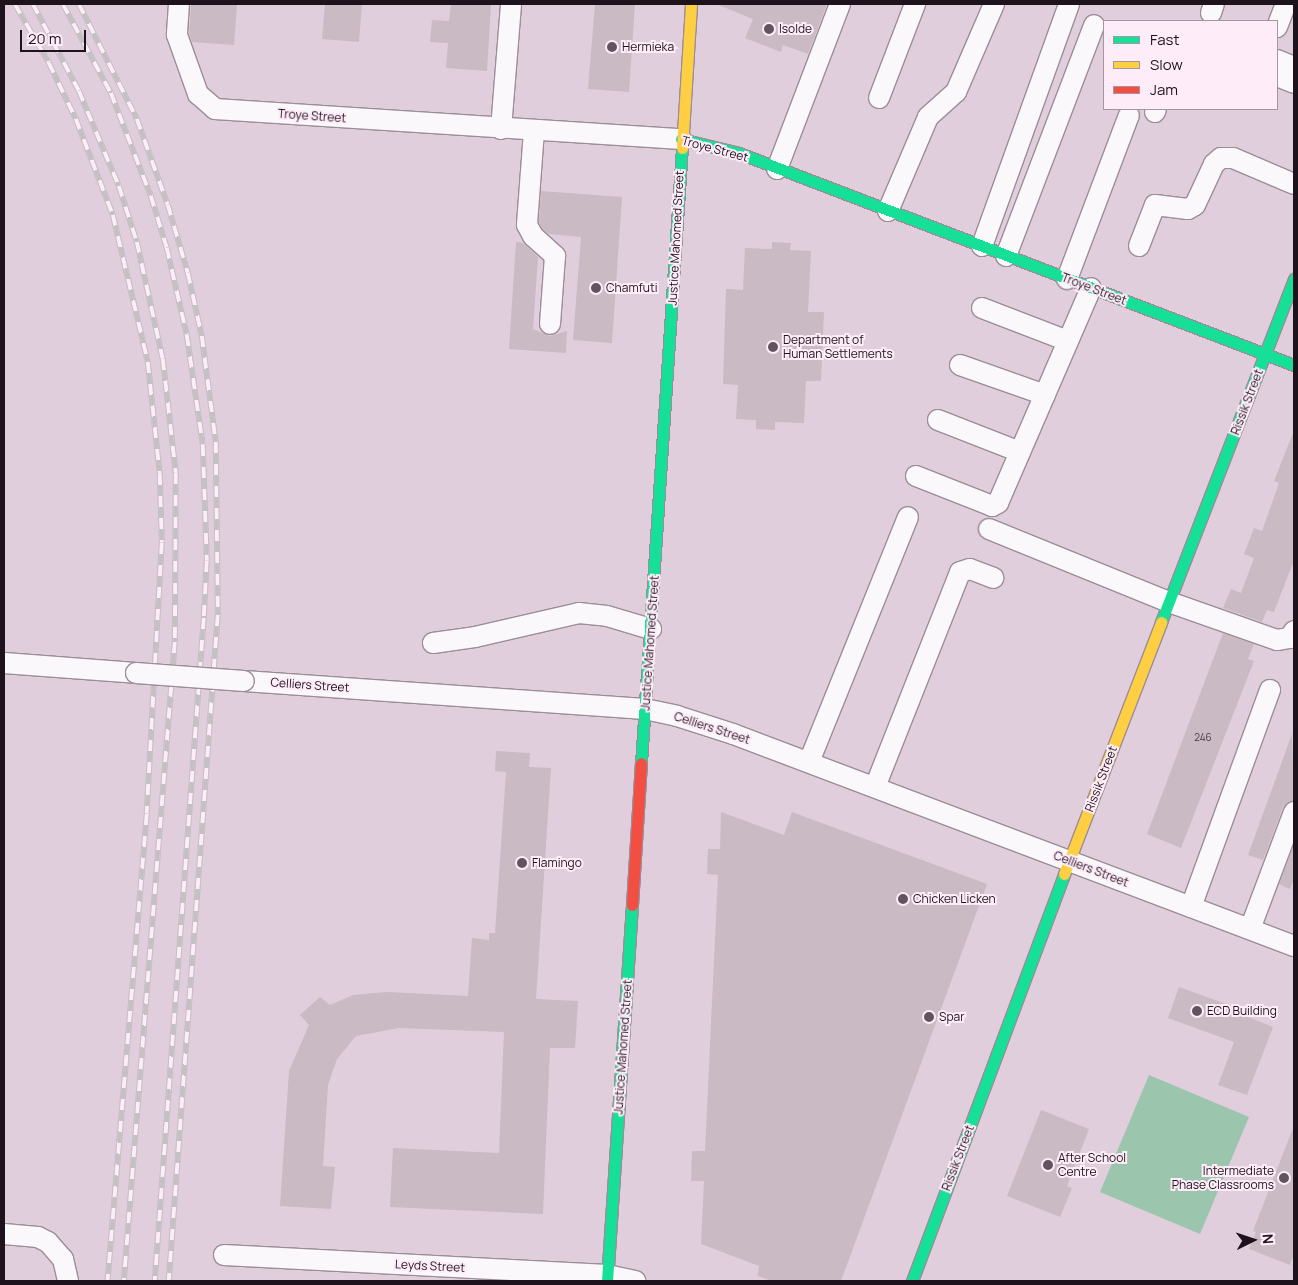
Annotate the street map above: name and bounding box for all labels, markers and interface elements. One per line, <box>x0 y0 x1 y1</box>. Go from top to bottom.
scale bar <box>22 20 89 52</box>
legend <box>1103 20 1278 110</box>
place label: Isolde <box>779 22 812 36</box>
marker: Isolde <box>763 23 775 35</box>
text: 20 m <box>28 28 61 49</box>
text: Fast <box>1150 29 1179 50</box>
place label: Hermieka <box>622 40 674 54</box>
marker: Hermieka <box>606 41 618 53</box>
text: Slow <box>1150 54 1183 75</box>
text: Jam <box>1150 79 1178 100</box>
street label: Troye Street <box>277 106 347 126</box>
street label: Troye Street <box>680 133 750 165</box>
street label: Justice Mahomed Street <box>665 170 687 306</box>
street label: Troye Street <box>1060 270 1128 308</box>
place label: Chamfuti <box>606 281 658 295</box>
marker: Chamfuti <box>590 282 602 294</box>
place label: Department of Human Settlements <box>783 333 893 361</box>
marker: Department of Human Settlements <box>767 341 779 353</box>
street label: Rissik Street <box>1228 367 1266 437</box>
street label: Justice Mahomed Street <box>638 575 662 711</box>
street label: Celliers Street <box>270 675 350 695</box>
street label: Celliers Street <box>672 709 752 747</box>
house number: 246 <box>1194 732 1212 744</box>
street label: Rissik Street <box>1082 744 1120 814</box>
street label: Celliers Street <box>1052 848 1130 890</box>
place label: Flamingo <box>532 856 582 870</box>
marker: Flamingo <box>516 857 528 869</box>
place label: Chicken Licken <box>913 892 996 906</box>
marker: Chicken Licken <box>897 893 909 905</box>
street label: Justice Mahomed Street <box>611 979 635 1115</box>
place label: ECD Building <box>1207 1004 1277 1018</box>
marker: ECD Building <box>1191 1005 1203 1017</box>
place label: Spar <box>939 1010 964 1024</box>
marker: Spar <box>923 1011 935 1023</box>
street label: Rissik Street <box>939 1123 977 1193</box>
place label: After School Centre <box>1058 1151 1126 1179</box>
marker: After School Centre <box>1042 1159 1054 1171</box>
place label: Intermediate Phase Classrooms <box>1172 1164 1274 1192</box>
marker: Intermediate Phase Classrooms <box>1278 1172 1290 1184</box>
north arrow <box>1228 1215 1278 1265</box>
text: N <box>1259 1233 1278 1245</box>
street label: Leyds Street <box>395 1257 465 1275</box>

